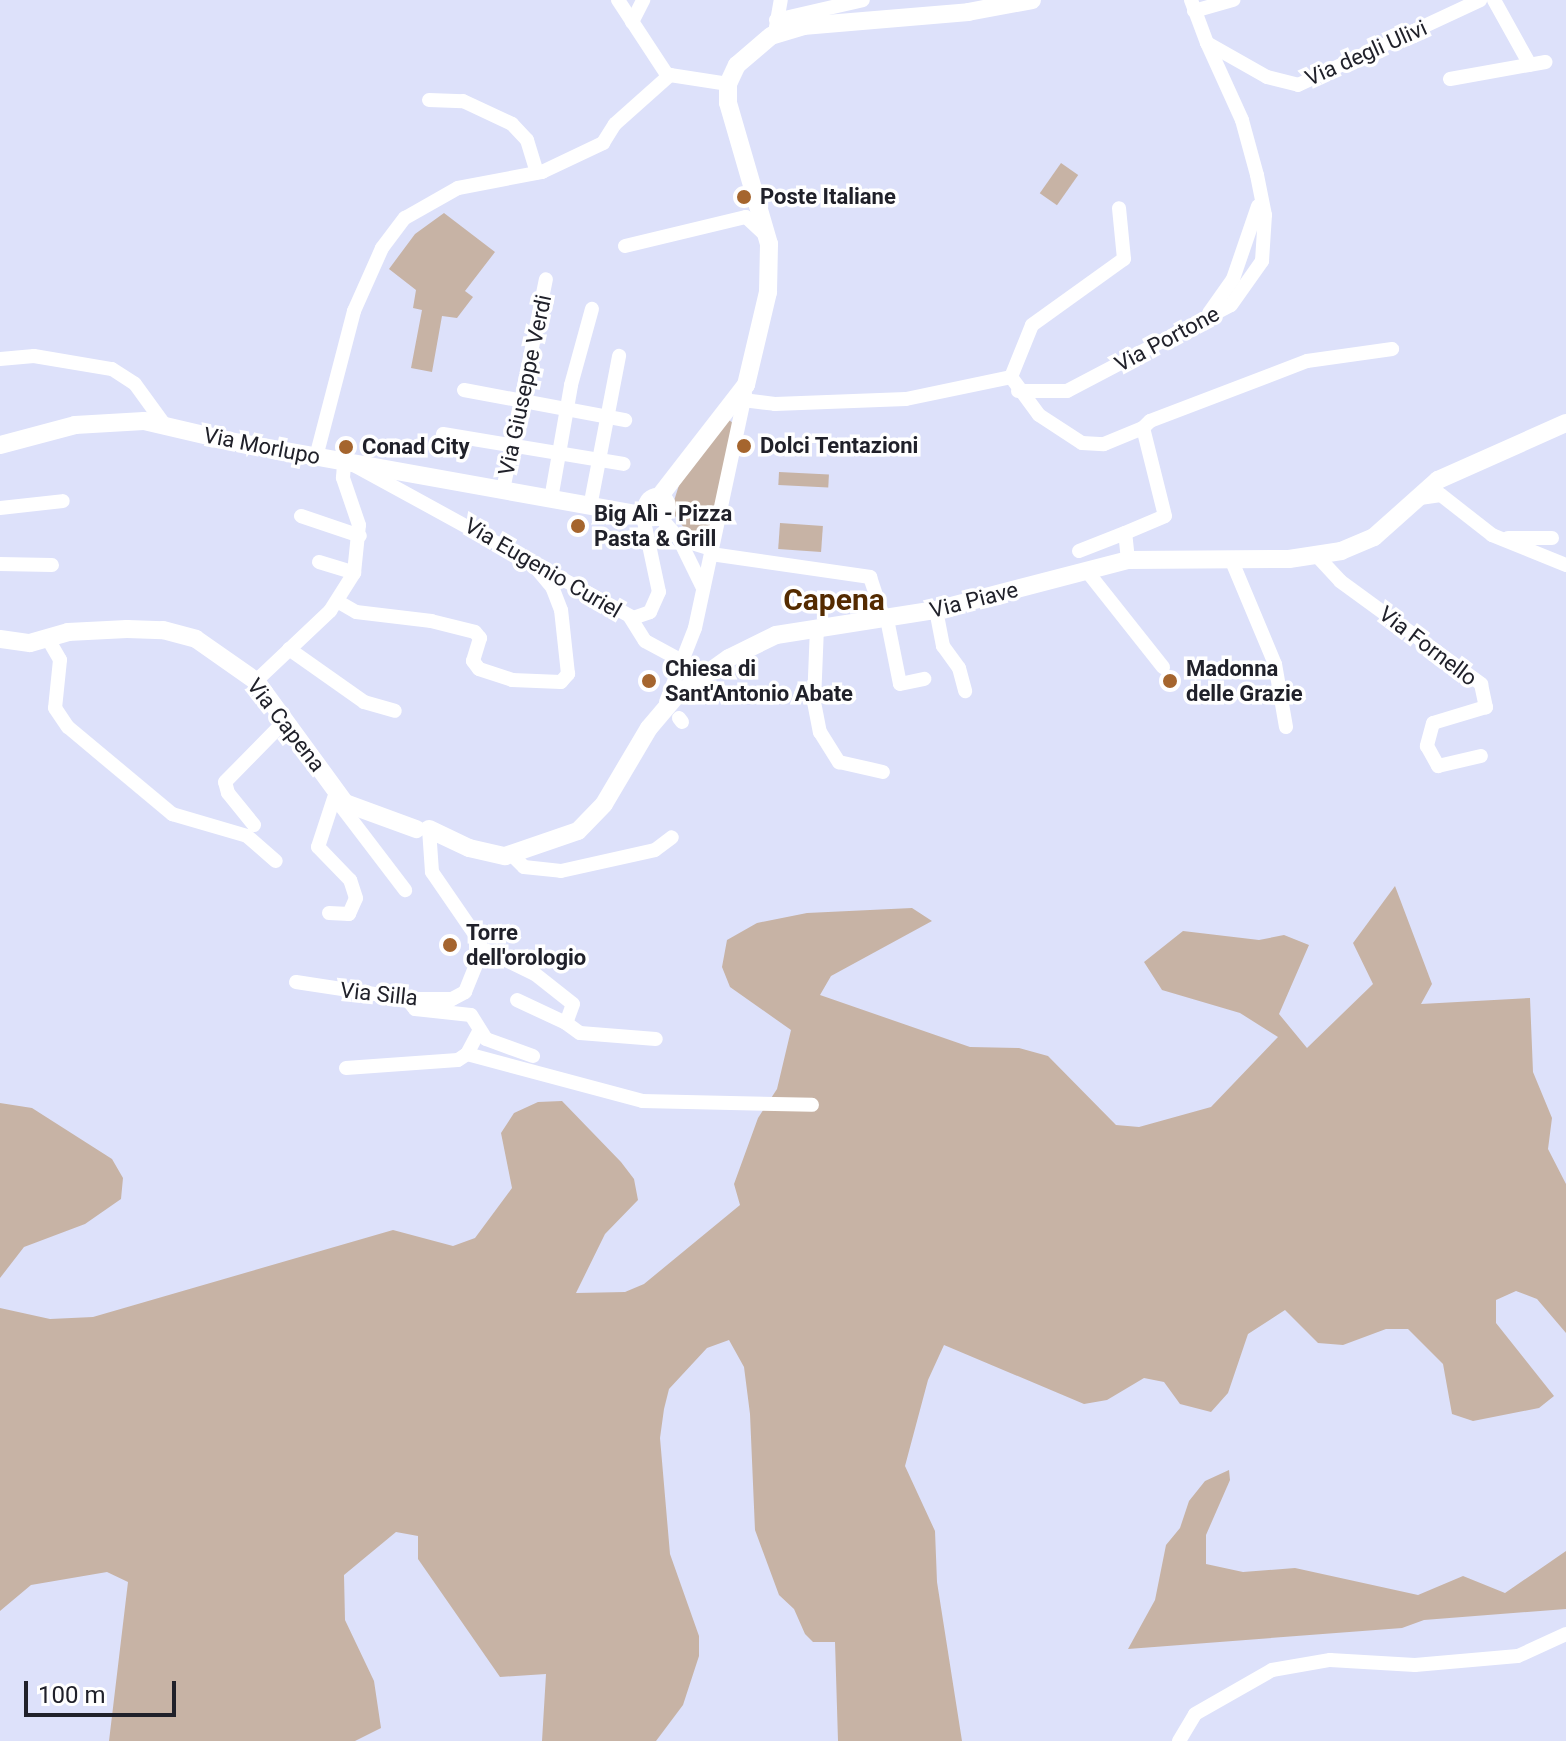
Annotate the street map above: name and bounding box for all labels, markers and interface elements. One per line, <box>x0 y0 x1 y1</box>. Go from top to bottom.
street label: Via degli Ulivi <box>1301 14 1431 92</box>
place label: Poste Italiane <box>760 184 896 210</box>
marker: Poste Italiane <box>735 188 753 206</box>
street label: Via Giuseppe Verdi <box>493 292 557 478</box>
street label: Via Portone <box>1110 300 1224 378</box>
street label: Via Morlupo <box>201 422 323 470</box>
place label: Dolci Tentazioni <box>760 433 919 459</box>
place label: Conad City <box>362 434 470 460</box>
marker: Dolci Tentazioni <box>735 437 753 455</box>
marker: Conad City <box>337 438 355 456</box>
place label: Big Alì - Pizza Pasta & Grill <box>594 500 732 552</box>
street label: Via Eugenio Curiel <box>460 512 626 624</box>
marker: Big Alì - Pizza Pasta & Grill <box>569 517 587 535</box>
street label: Via Piave <box>927 576 1021 624</box>
district label: Capena <box>783 582 885 618</box>
street label: Via Fornello <box>1374 601 1482 691</box>
place label: Chiesa di Sant'Antonio Abate <box>665 655 853 706</box>
place label: Madonna delle Grazie <box>1186 655 1303 706</box>
marker: Chiesa di Sant'Antonio Abate <box>640 672 658 690</box>
marker: Madonna delle Grazie <box>1161 672 1179 690</box>
street label: Via Capena <box>241 673 331 777</box>
place label: Torre dell'orologio <box>466 919 586 970</box>
marker: Torre dell'orologio <box>441 936 459 954</box>
street label: Via Silla <box>339 977 419 1011</box>
scale bar <box>28 1665 180 1715</box>
text: 100 m <box>38 1681 105 1709</box>

